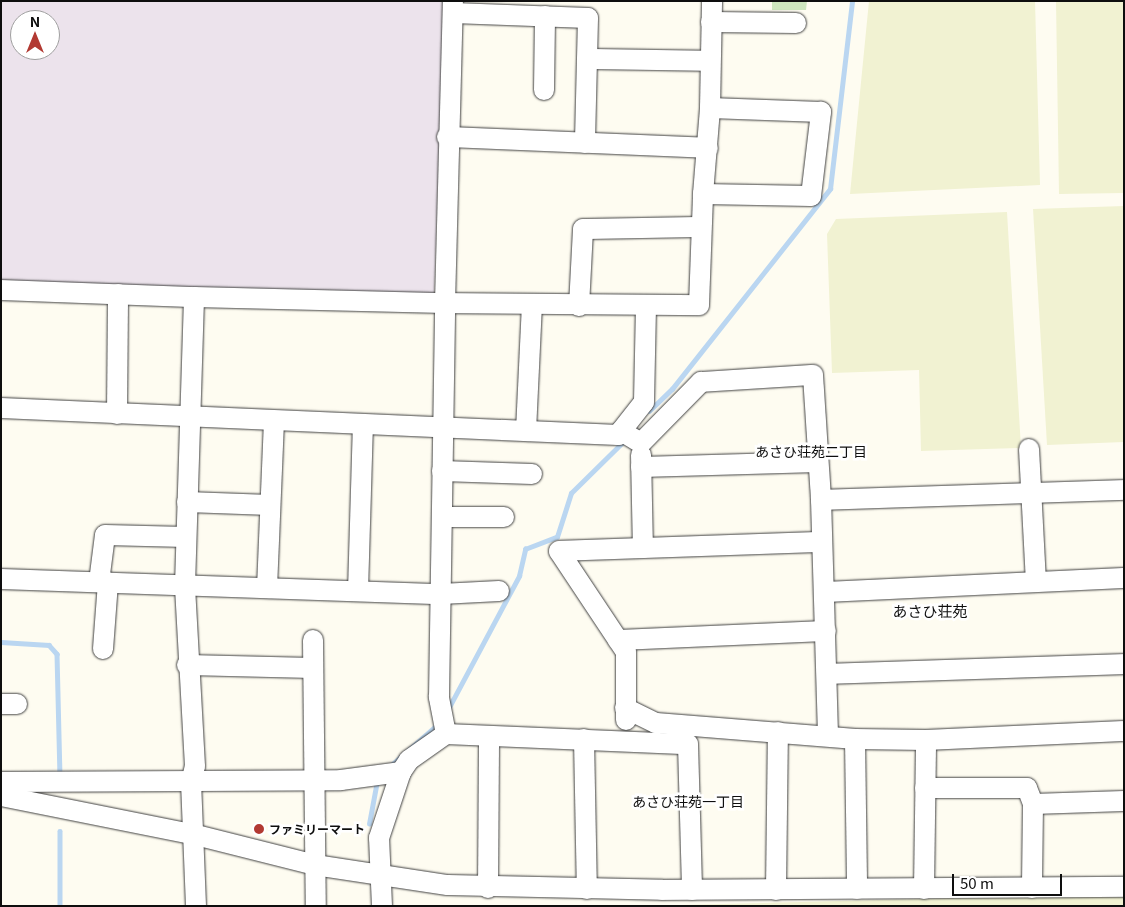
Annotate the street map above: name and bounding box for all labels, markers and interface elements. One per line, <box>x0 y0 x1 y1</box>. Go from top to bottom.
north arrow <box>10 10 60 60</box>
text: N <box>30 11 40 31</box>
district label: あさひ荘苑二丁目 <box>755 443 867 459</box>
district label: あさひ荘苑 <box>893 602 967 620</box>
district label: あさひ荘苑一丁目 <box>632 793 744 809</box>
place label: ファミリーマート <box>269 822 365 836</box>
marker: ファミリーマート <box>253 823 265 835</box>
scale bar <box>955 864 1065 896</box>
text: 50 m <box>960 872 994 893</box>

